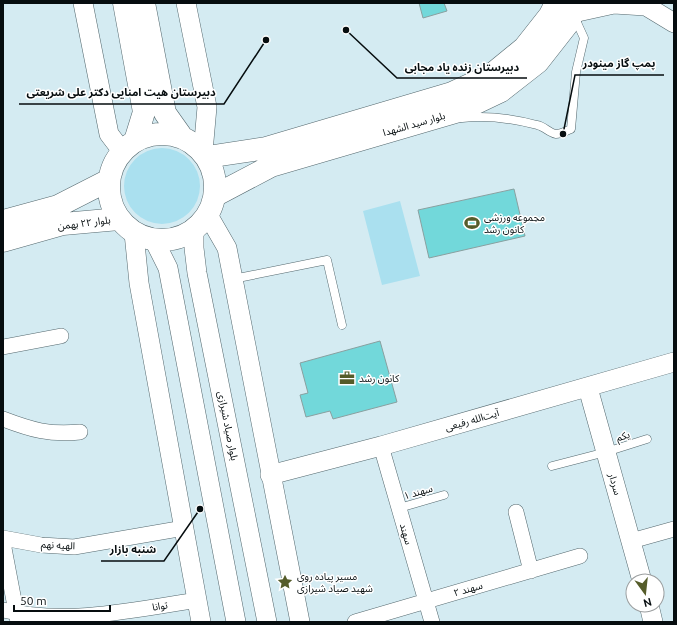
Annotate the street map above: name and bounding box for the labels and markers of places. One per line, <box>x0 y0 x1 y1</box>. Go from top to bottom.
callout: پمپ گاز مینودر <box>575 52 664 75</box>
callout: دبیرستان زنده یاد مجابی <box>397 55 527 78</box>
callout: دبیرستان هیت امنایی دکتر علی شریعتی <box>19 81 224 104</box>
place label: مجموعه ورزشی کانون رشد <box>484 212 545 236</box>
sports icon: مجموعه ورزشی کانون رشد <box>463 214 481 232</box>
office icon: کانون رشد <box>338 369 356 387</box>
place label: کانون رشد <box>359 373 400 385</box>
callout: شنبه بازار <box>101 538 164 561</box>
place label: مسیر پیاده روی شهید صیاد شیرازی <box>297 571 373 595</box>
place icon: مسیر پیاده روی شهید صیاد شیرازی <box>276 573 294 591</box>

